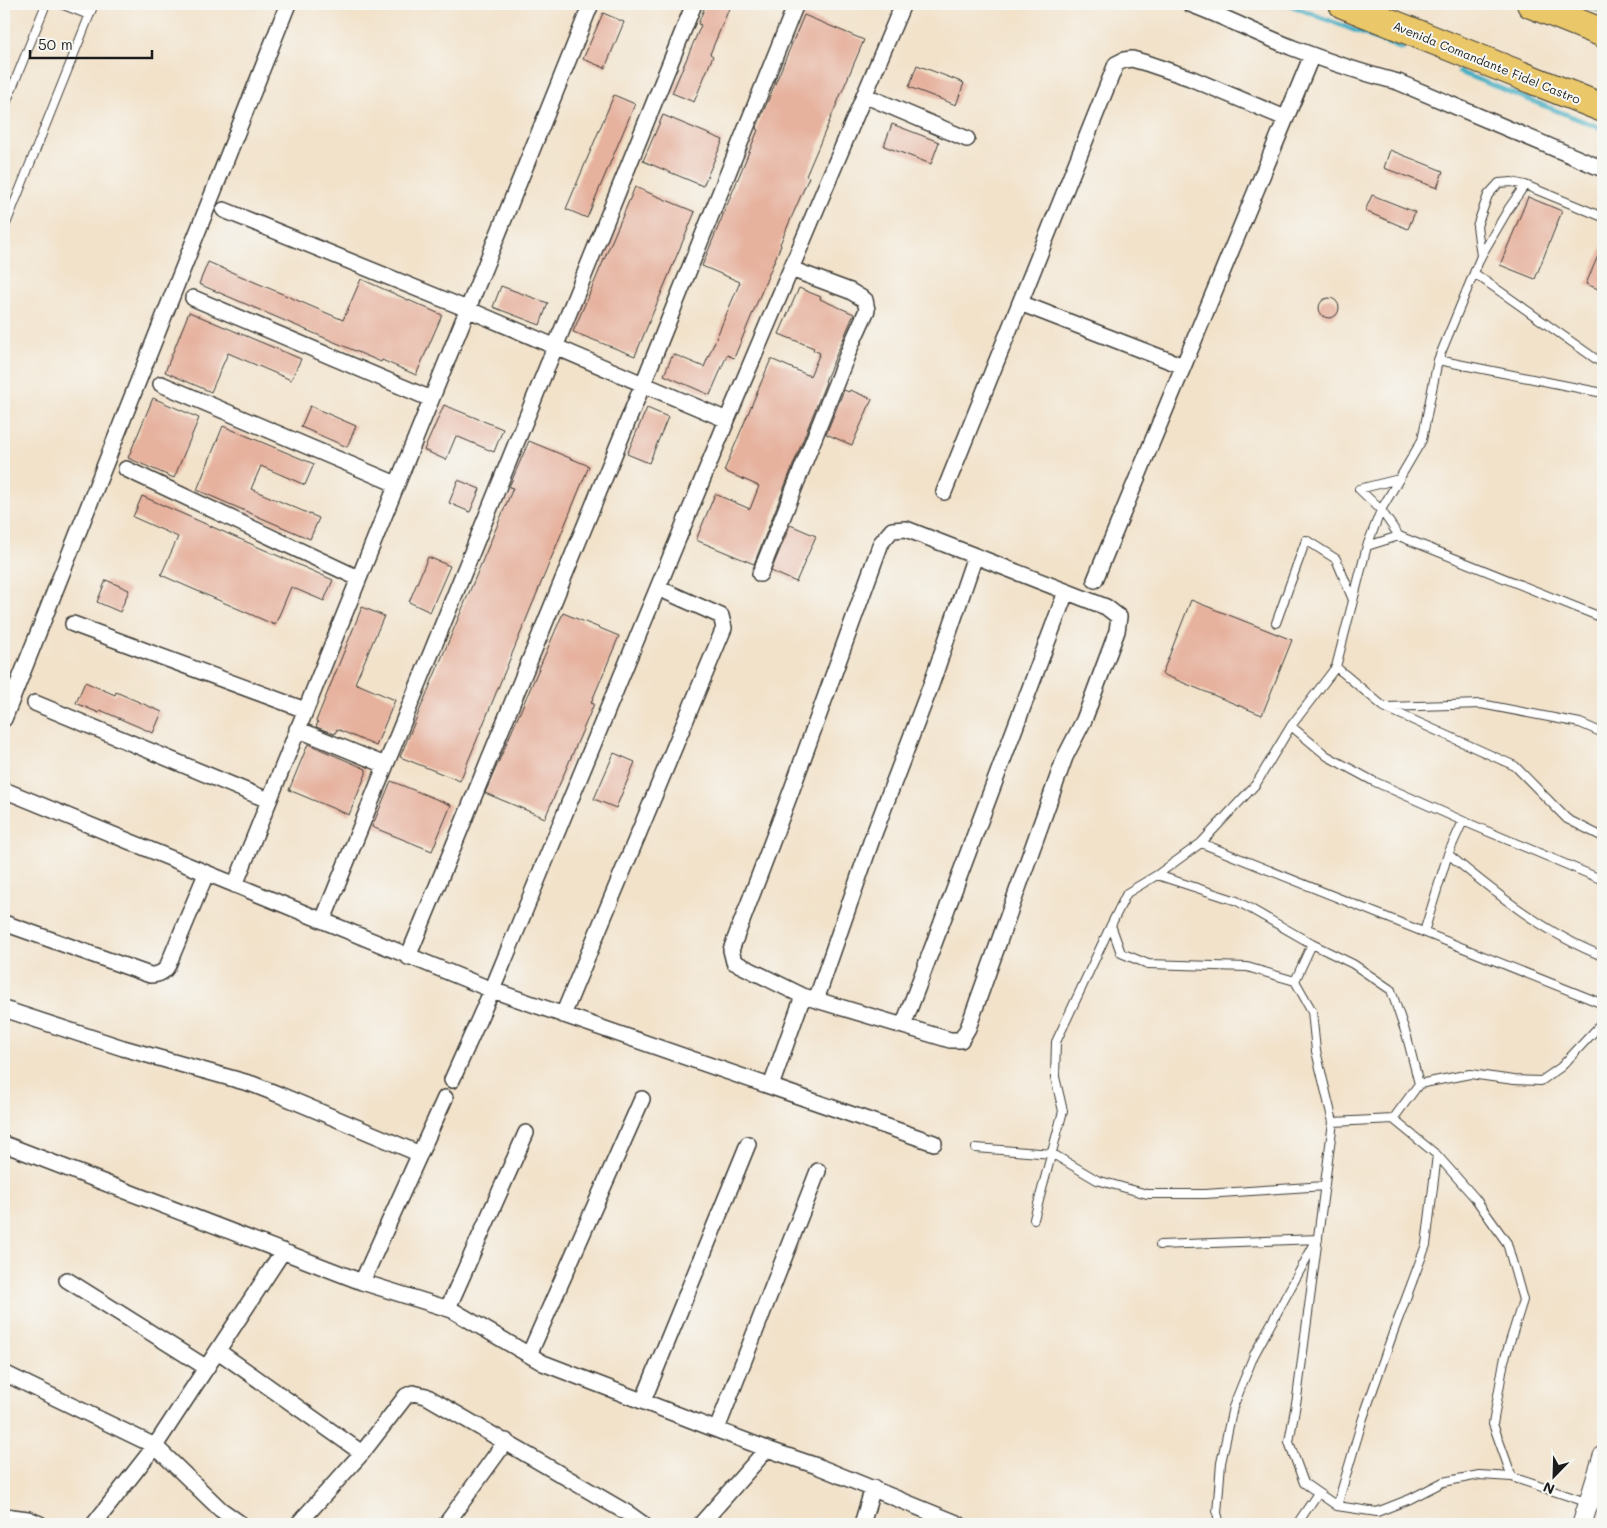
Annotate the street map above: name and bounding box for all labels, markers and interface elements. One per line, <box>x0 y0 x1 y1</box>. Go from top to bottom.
street label: Avenida Comandante Fidel Castro <box>1391 17 1583 107</box>
scale bar <box>30 28 152 60</box>
text: 50 m <box>38 34 73 54</box>
north arrow <box>1530 1450 1580 1500</box>
text: N <box>1540 1478 1557 1499</box>

